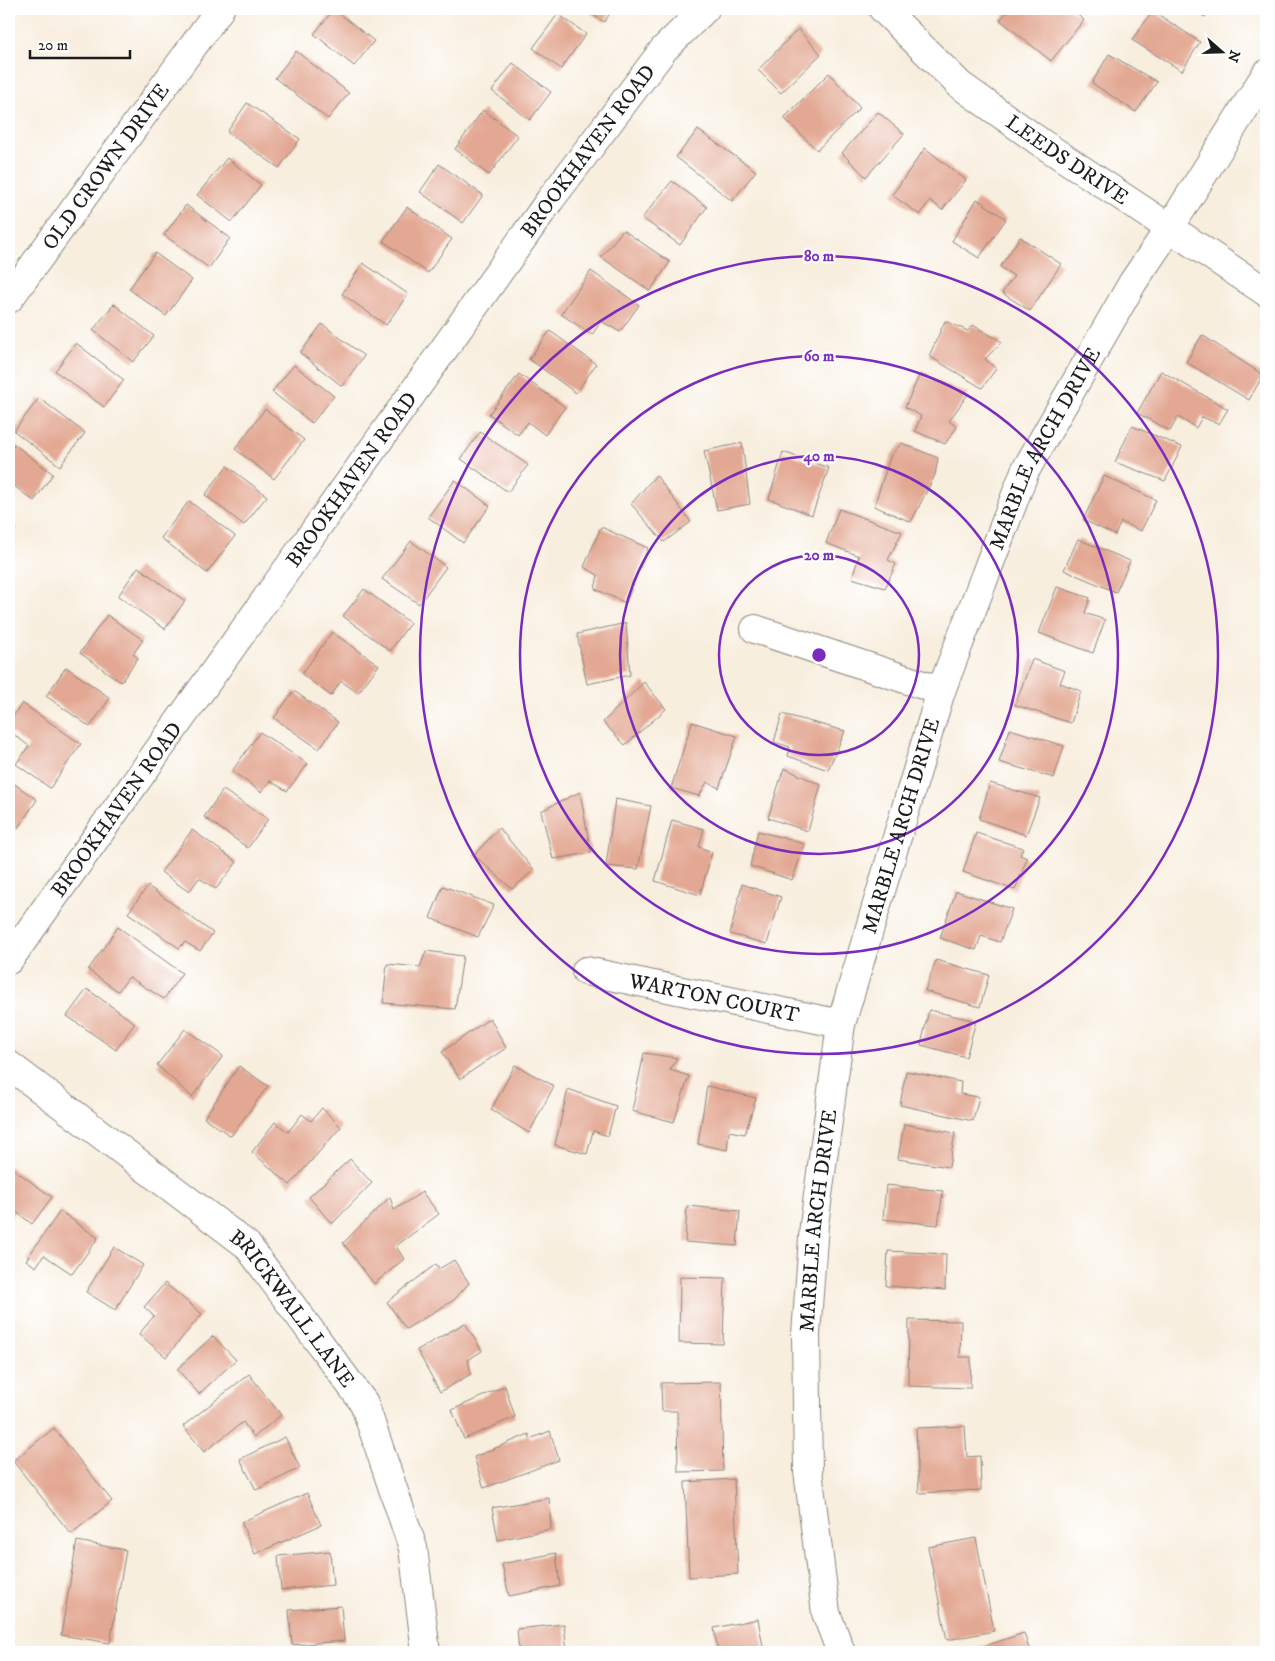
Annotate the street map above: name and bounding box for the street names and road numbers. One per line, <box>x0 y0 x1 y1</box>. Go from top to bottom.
street label: BROOKHAVEN ROAD <box>516 60 662 243</box>
street label: OLD CROWN DRIVE <box>37 79 176 255</box>
street label: LEEDS DRIVE <box>1000 110 1133 211</box>
street label: MARBLE ARCH DRIVE <box>984 343 1107 554</box>
street label: BROOKHAVEN ROAD <box>281 387 423 573</box>
street label: MARBLE ARCH DRIVE <box>857 715 946 937</box>
street label: BROOKHAVEN ROAD <box>46 717 188 903</box>
street label: WARTON COURT <box>626 968 802 1029</box>
street label: MARBLE ARCH DRIVE <box>794 1108 843 1333</box>
street label: BRICKWALL LANE <box>224 1224 360 1393</box>

